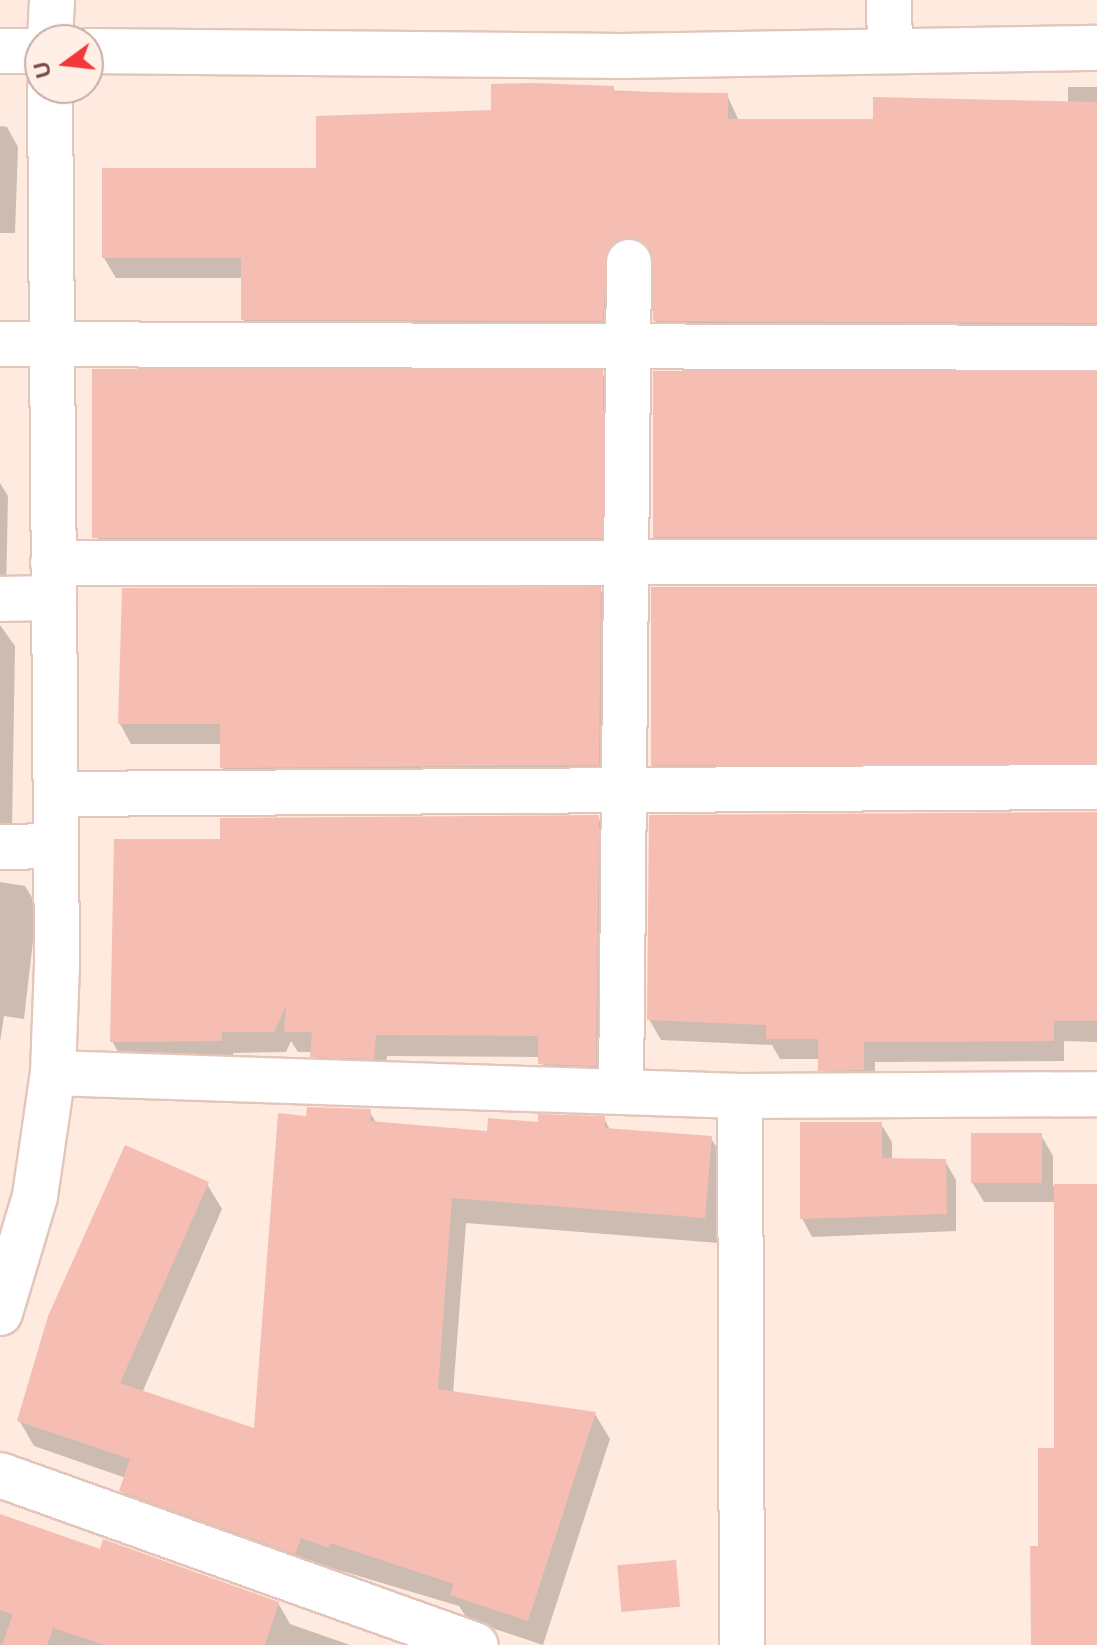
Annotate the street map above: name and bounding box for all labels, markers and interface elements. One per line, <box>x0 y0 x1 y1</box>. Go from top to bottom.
north arrow <box>24 24 104 104</box>
text: U <box>28 59 56 81</box>

